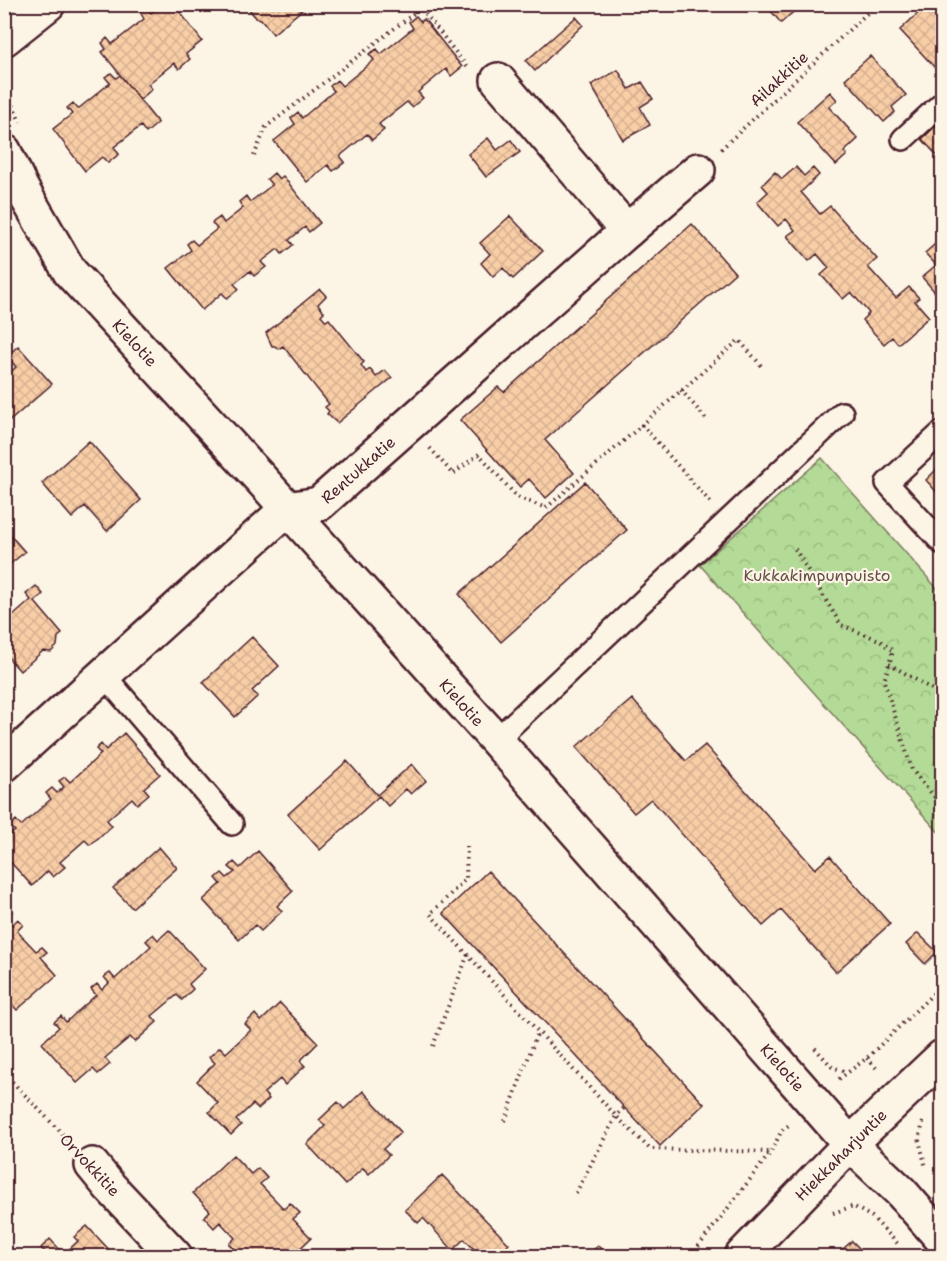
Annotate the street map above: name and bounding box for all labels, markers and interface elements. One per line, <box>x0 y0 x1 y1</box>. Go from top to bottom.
street label: Ailakkitie <box>745 47 813 111</box>
street label: Kielotie <box>108 314 162 371</box>
street label: Rentukkatie <box>316 431 399 508</box>
park label: Kukkakimpunpuisto <box>743 565 891 586</box>
street label: Kielotie <box>435 674 489 731</box>
street label: Kielotie <box>756 1039 810 1096</box>
street label: Hiekkaharjuntie <box>790 1104 892 1206</box>
street label: Orvokkitie <box>55 1129 125 1201</box>

